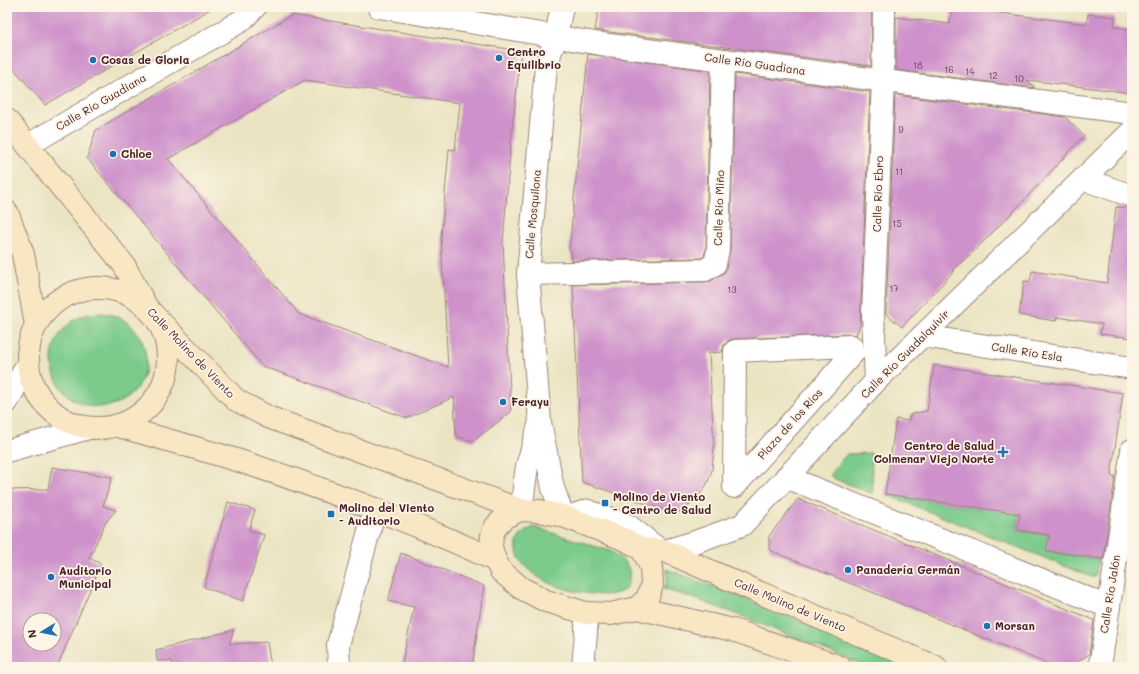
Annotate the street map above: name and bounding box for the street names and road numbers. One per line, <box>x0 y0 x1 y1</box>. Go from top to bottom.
street label: Calle Río Guadiana <box>703 49 807 78</box>
street label: Calle Río Guadiana <box>53 69 149 134</box>
street label: Calle Río Ebro <box>869 155 886 232</box>
street label: Calle Mosquilona <box>521 168 544 259</box>
street label: Calle Río Miño <box>710 169 727 246</box>
street label: Calle Molino de Viento <box>144 304 239 401</box>
street label: Calle Río Guadalquivir <box>857 306 952 401</box>
street label: Calle Río Esla <box>990 338 1064 365</box>
street label: Plaza de los Ríos <box>754 385 826 462</box>
street label: Calle Río Jalón <box>1096 554 1123 634</box>
street label: Calle Molino de Viento <box>732 574 849 635</box>

